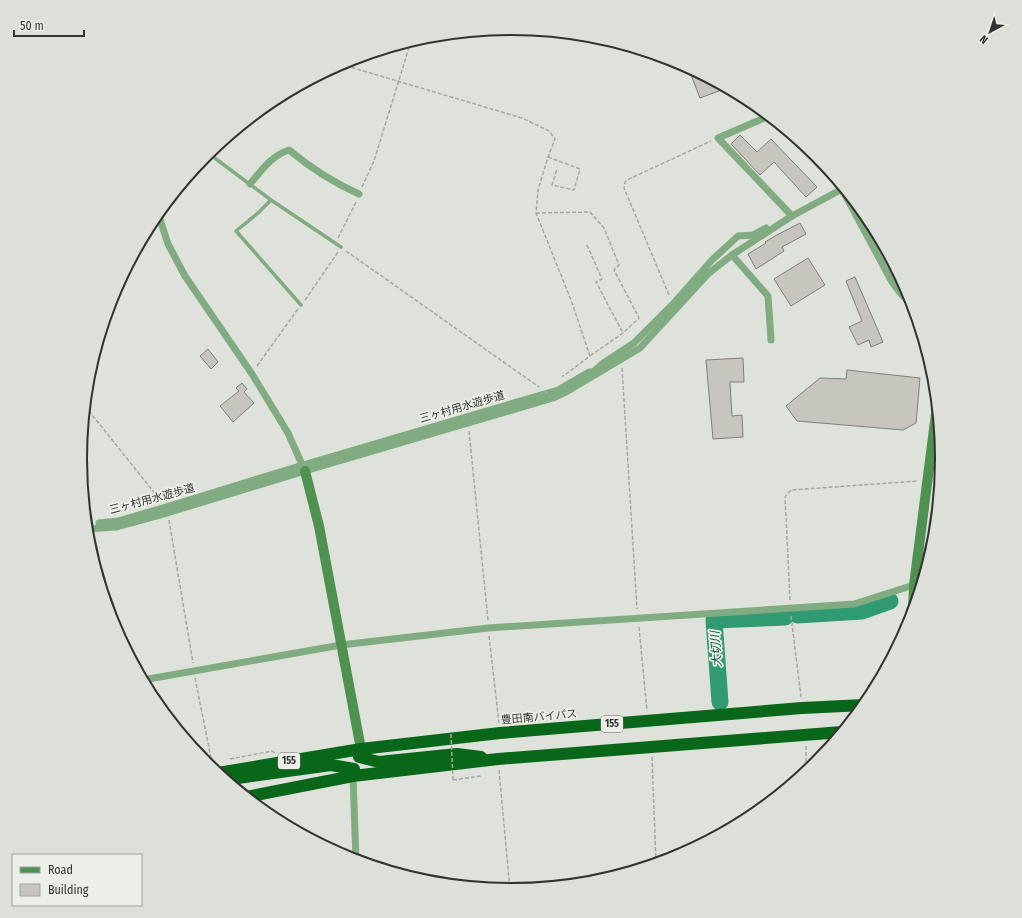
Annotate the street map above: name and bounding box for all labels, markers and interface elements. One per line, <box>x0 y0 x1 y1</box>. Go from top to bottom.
scale bar <box>14 12 84 38</box>
north arrow <box>970 12 1010 52</box>
text: 50 m <box>20 19 44 33</box>
text: N <box>977 32 991 46</box>
street label: 三ヶ村用水遊歩道 <box>418 389 506 425</box>
street label: 三ヶ村用水遊歩道 <box>108 481 196 517</box>
water label: 大切川 <box>708 629 724 667</box>
street label: 豊田南バイパス <box>500 707 578 727</box>
road number: 155 <box>601 716 623 732</box>
road number: 155 <box>278 753 300 769</box>
legend <box>12 854 142 906</box>
text: Road <box>48 863 73 877</box>
text: Building <box>48 883 89 897</box>

